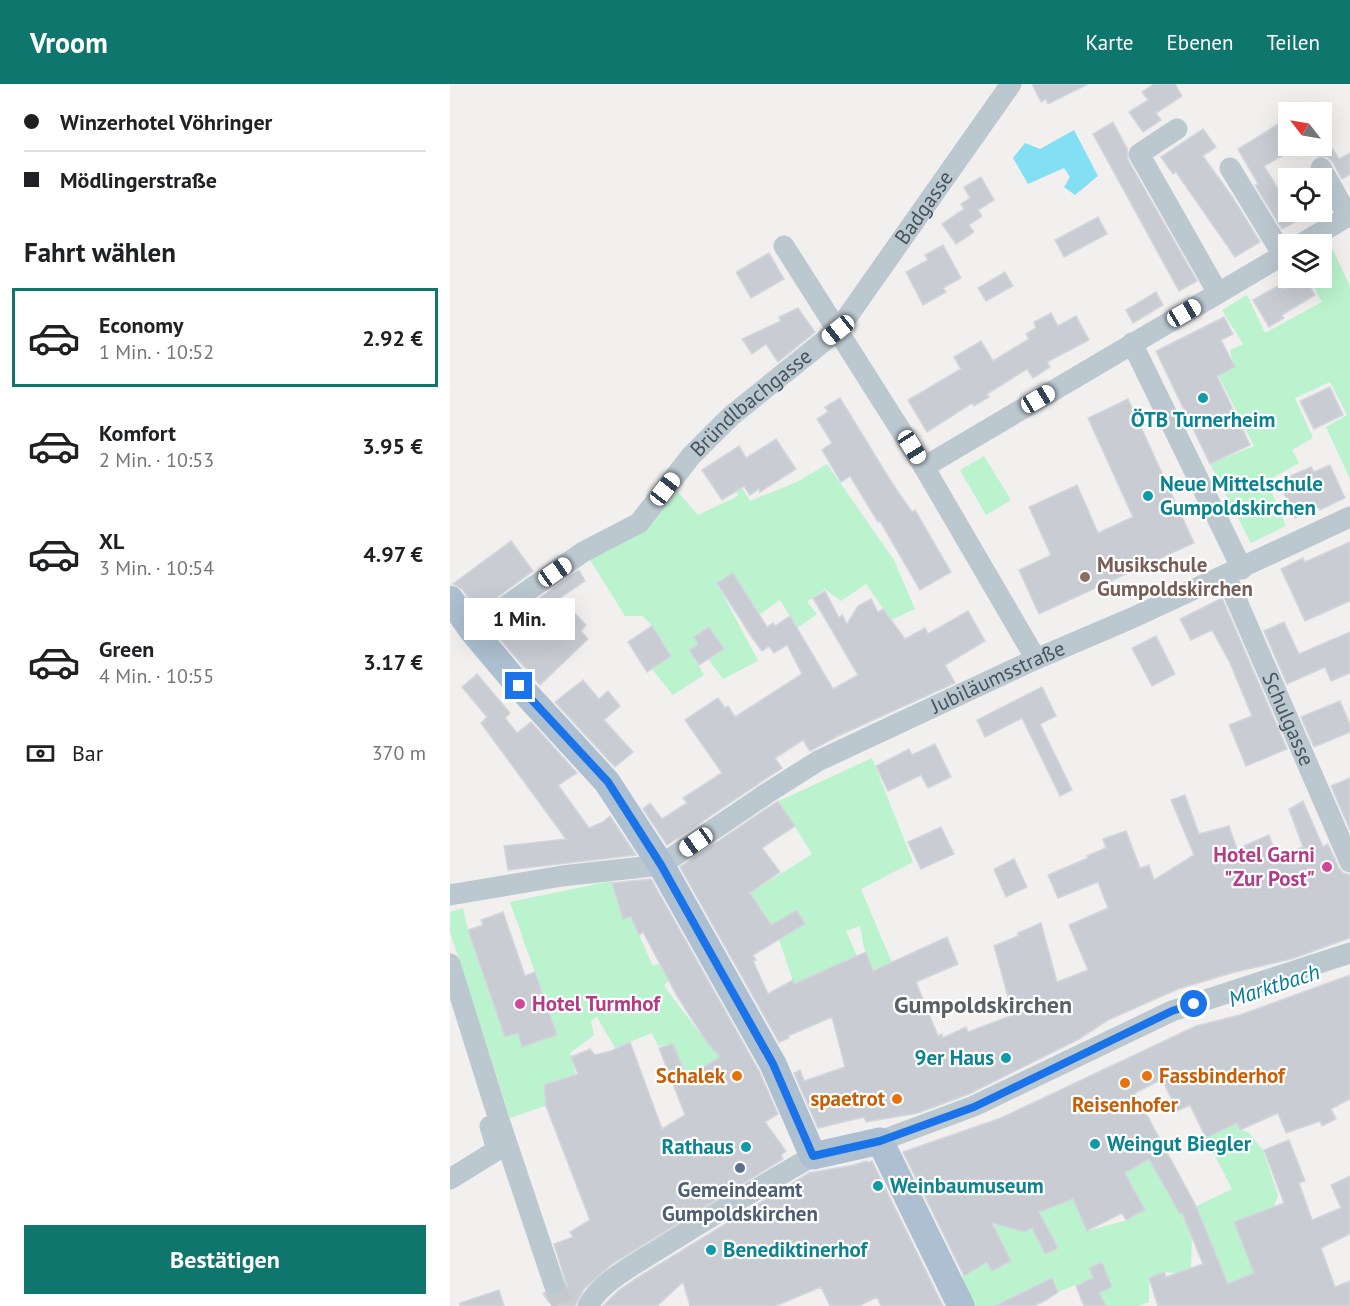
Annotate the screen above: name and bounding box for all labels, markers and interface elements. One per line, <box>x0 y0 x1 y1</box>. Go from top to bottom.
text: Vroom <box>30 24 108 61</box>
text: Karte <box>1086 29 1134 56</box>
text: Ebenen <box>1167 29 1233 56</box>
text: Teilen <box>1266 29 1320 56</box>
north arrow <box>1278 102 1332 156</box>
map controls <box>1278 102 1332 288</box>
text: Winzerhotel Vöhringer <box>60 108 272 136</box>
street label: Badgasse <box>888 165 959 249</box>
text: Mödlingerstraße <box>60 166 217 194</box>
button: locate <box>1278 168 1332 222</box>
button: layers <box>1278 234 1332 288</box>
text: Fahrt wählen <box>24 235 176 269</box>
car <box>1164 296 1204 330</box>
icon: car <box>27 311 81 365</box>
text: Economy <box>99 311 183 339</box>
car <box>818 312 858 348</box>
text: 2.92 € <box>362 324 423 352</box>
text: 1 Min. · 10:52 <box>99 339 214 365</box>
street label: Bründlbachgasse <box>684 342 817 462</box>
car <box>1018 382 1058 416</box>
marker: ÖTB Turnerheim <box>1196 391 1210 405</box>
place label: ÖTB Turnerheim <box>1131 406 1275 433</box>
icon: car <box>27 419 81 473</box>
text: Komfort <box>99 419 176 447</box>
car <box>895 427 929 467</box>
text: 3.95 € <box>362 432 423 460</box>
text: 2 Min. · 10:53 <box>99 447 214 473</box>
car <box>647 469 683 509</box>
place label: Neue Mittelschule Gumpoldskirchen <box>1160 470 1323 521</box>
marker: Neue Mittelschule Gumpoldskirchen <box>1141 489 1155 503</box>
icon: car <box>27 527 81 581</box>
text: XL <box>99 527 124 555</box>
text: 4.97 € <box>363 540 423 568</box>
place label: Musikschule Gumpoldskirchen <box>1097 551 1253 602</box>
car <box>535 554 575 590</box>
text: 3 Min. · 10:54 <box>99 555 214 581</box>
marker: Musikschule Gumpoldskirchen <box>1078 570 1092 584</box>
callout: 1 Min. <box>464 599 574 641</box>
text: 1 Min. <box>493 606 546 632</box>
street label: Jubiläumsstraße <box>925 634 1069 720</box>
icon: car <box>27 635 81 689</box>
text: Green <box>99 635 154 663</box>
text: 3.17 € <box>363 648 423 676</box>
text: 4 Min. · 10:55 <box>99 663 214 689</box>
street label: Schulgasse <box>1256 668 1321 770</box>
route end <box>505 672 532 699</box>
icon: cash <box>24 737 57 770</box>
text: Bar <box>72 739 103 767</box>
text: 370 m <box>372 740 426 766</box>
car <box>676 824 716 860</box>
place label: Hotel Garni "Zur Post" <box>1213 841 1315 892</box>
marker: Hotel Garni "Zur Post" <box>1320 860 1334 874</box>
water label: Marktbach <box>1225 957 1323 1013</box>
district label: Gumpoldskirchen <box>894 989 1072 1020</box>
place label: Hotel Turmhof <box>532 990 661 1017</box>
route start <box>1180 990 1207 1017</box>
marker: Hotel Turmhof <box>513 997 527 1011</box>
place label: 9er Haus <box>914 1044 994 1071</box>
marker: 9er Haus <box>999 1051 1013 1065</box>
place label: Schalek <box>656 1062 726 1089</box>
place label: Fassbinderhof <box>1159 1062 1286 1089</box>
marker: Schalek <box>730 1069 744 1083</box>
marker: Fassbinderhof <box>1140 1069 1154 1083</box>
marker: Reisenhofer <box>1118 1076 1132 1090</box>
place label: spaetrot <box>810 1085 886 1112</box>
place label: Reisenhofer <box>1072 1091 1179 1118</box>
marker: spaetrot <box>890 1092 904 1106</box>
place label: Weingut Biegler <box>1107 1130 1252 1157</box>
place label: Rathaus <box>662 1133 734 1160</box>
marker: Weingut Biegler <box>1088 1137 1102 1151</box>
marker: Rathaus <box>739 1140 753 1154</box>
marker: Gemeindeamt Gumpoldskirchen <box>733 1161 747 1175</box>
place label: Weinbaumuseum <box>890 1172 1044 1199</box>
place label: Gemeindeamt Gumpoldskirchen <box>662 1176 818 1227</box>
marker: Weinbaumuseum <box>871 1179 885 1193</box>
button: Bestätigen <box>24 1225 426 1294</box>
place label: Benediktinerhof <box>723 1236 868 1263</box>
marker: Benediktinerhof <box>704 1243 718 1257</box>

